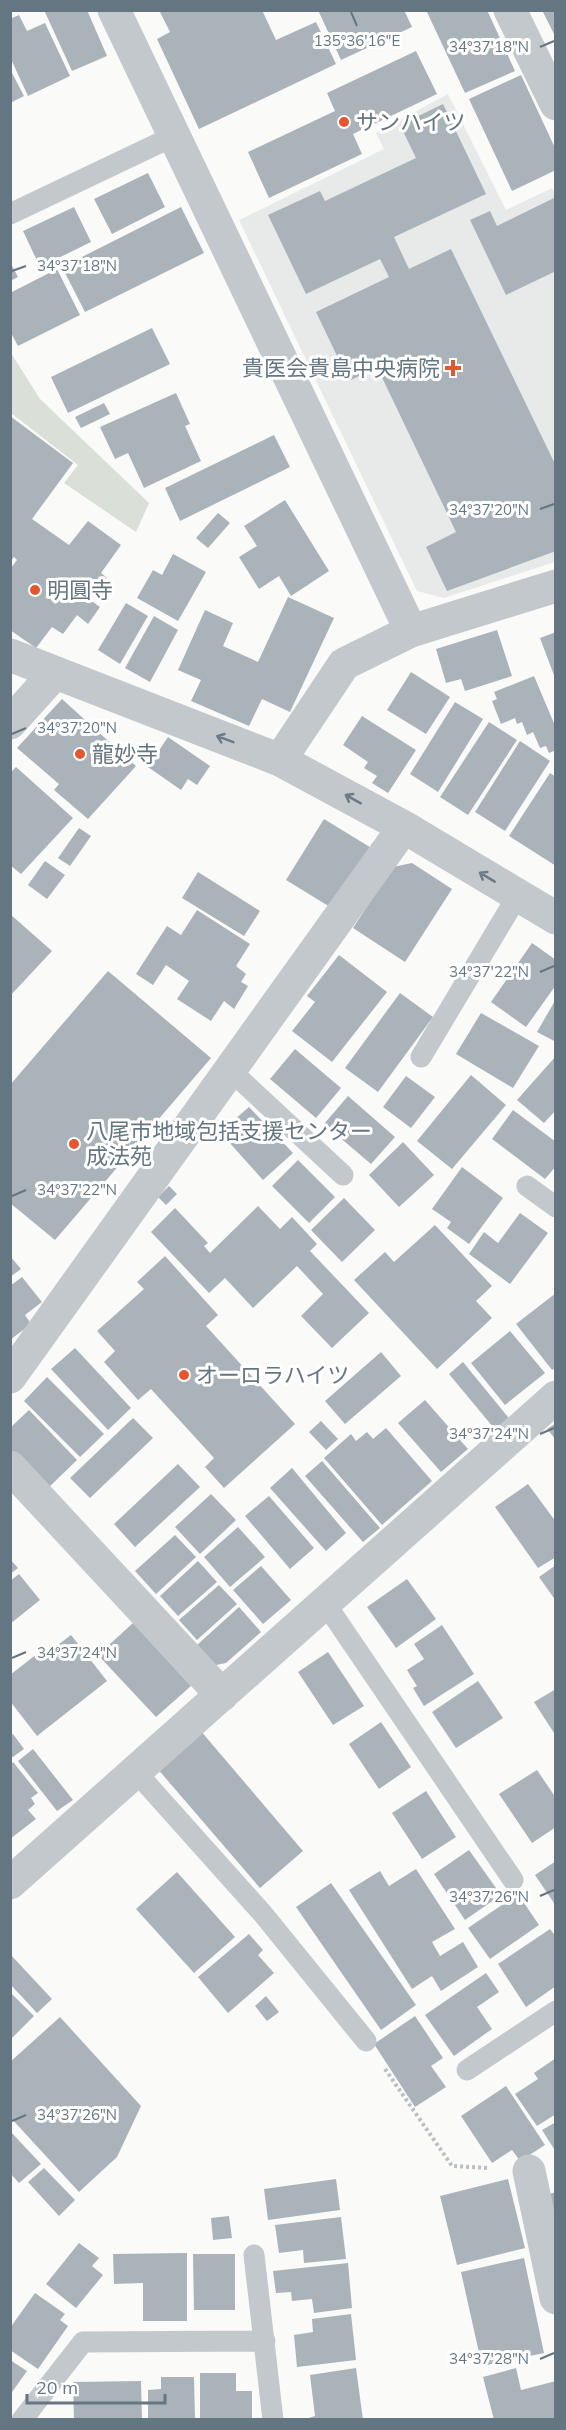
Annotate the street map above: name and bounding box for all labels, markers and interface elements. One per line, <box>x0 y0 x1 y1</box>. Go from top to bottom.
text: 135°36'16"E <box>314 31 400 50</box>
text: 34°37'18"N <box>449 37 529 56</box>
place label: サンハイツ <box>356 108 466 136</box>
marker: サンハイツ <box>337 115 351 129</box>
text: 34°37'18"N <box>37 256 117 275</box>
place label: 貴医会貴島中央病院 <box>242 354 440 382</box>
marker: 貴医会貴島中央病院 <box>444 359 462 377</box>
text: 34°37'20"N <box>449 500 529 519</box>
place label: 明圓寺 <box>47 576 113 604</box>
marker: 明圓寺 <box>28 583 42 597</box>
text: 34°37'20"N <box>37 718 117 737</box>
one-way arrow <box>216 732 235 743</box>
place label: 龍妙寺 <box>92 740 158 768</box>
marker: 龍妙寺 <box>73 747 87 761</box>
one-way arrow <box>345 793 362 805</box>
one-way arrow <box>479 871 496 883</box>
text: 34°37'22"N <box>449 962 529 981</box>
place label: 八尾市地域包括支援センター 成法苑 <box>86 1117 372 1170</box>
marker: 八尾市地域包括支援センター 成法苑 <box>67 1137 81 1151</box>
text: 34°37'22"N <box>37 1180 117 1199</box>
place label: オーロラハイツ <box>196 1361 349 1389</box>
marker: オーロラハイツ <box>177 1368 191 1382</box>
text: 34°37'24"N <box>449 1424 529 1443</box>
text: 34°37'24"N <box>37 1643 117 1662</box>
text: 34°37'26"N <box>449 1887 529 1906</box>
text: 34°37'26"N <box>37 2105 117 2124</box>
text: 34°37'28"N <box>449 2349 529 2368</box>
scale bar <box>27 2367 165 2405</box>
text: 20 m <box>36 2376 78 2399</box>

